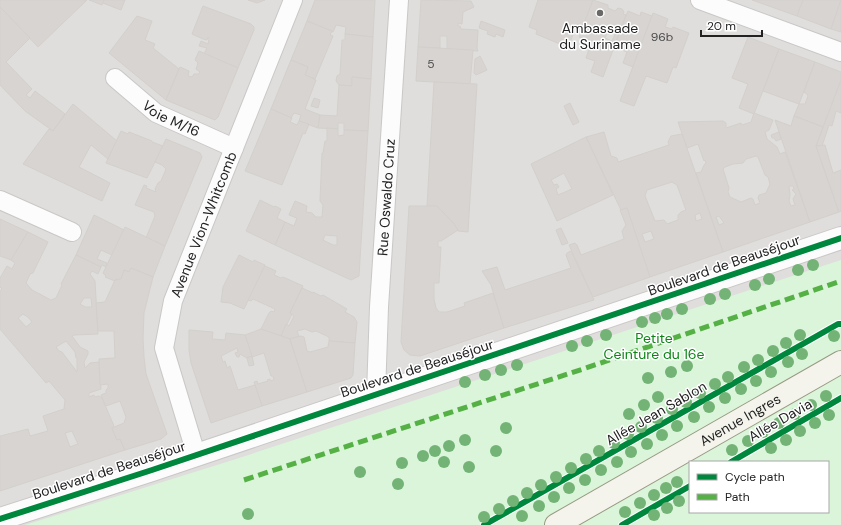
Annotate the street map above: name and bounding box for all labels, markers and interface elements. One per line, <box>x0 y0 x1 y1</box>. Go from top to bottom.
marker: Ambassade du Suriname <box>595 8 605 18</box>
scale bar <box>701 12 762 38</box>
text: 20 m <box>707 18 736 34</box>
place label: Ambassade du Suriname <box>559 19 641 53</box>
house number: 96b <box>651 29 673 45</box>
house number: 5 <box>427 56 435 72</box>
street label: Voie M/16 <box>139 96 203 141</box>
street label: Rue Oswaldo Cruz <box>373 138 399 256</box>
street label: Avenue Vion-Whitcomb <box>166 149 241 300</box>
street label: Boulevard de Beauséjour <box>645 230 803 300</box>
park label: Petite Ceinture du 16e <box>603 329 705 363</box>
street label: Boulevard de Beauséjour <box>338 335 496 401</box>
street label: Allée Jean Sablon <box>602 377 710 449</box>
street label: Avenue Ingres <box>696 389 784 450</box>
street label: Allée Davia <box>745 395 815 445</box>
street label: Boulevard de Beauséjour <box>30 437 188 503</box>
legend <box>689 461 829 513</box>
text: Cycle path <box>725 469 785 485</box>
text: Path <box>725 489 750 505</box>

